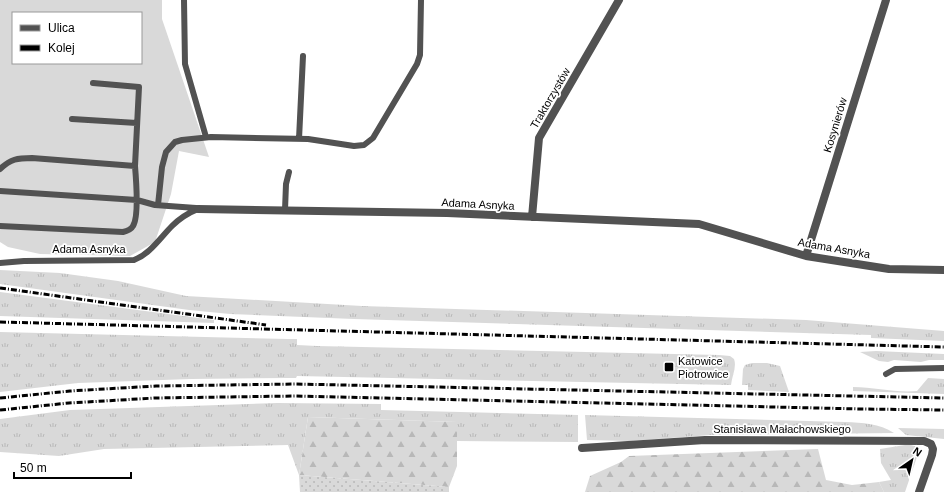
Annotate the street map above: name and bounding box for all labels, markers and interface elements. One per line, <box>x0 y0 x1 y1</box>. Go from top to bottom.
legend <box>12 12 142 64</box>
text: Ulica <box>48 21 75 35</box>
text: Kolej <box>48 41 75 55</box>
street label: Traktorzystów <box>528 65 572 130</box>
street label: Kosynierów <box>821 96 849 154</box>
street label: Adama Asnyka <box>441 196 516 212</box>
street label: Adama Asnyka <box>797 236 872 260</box>
street label: Adama Asnyka <box>52 243 127 255</box>
place label: Katowice Piotrowice <box>678 355 729 380</box>
marker: Katowice Piotrowice <box>663 361 675 373</box>
street label: Stanisława Małachowskiego <box>713 423 851 435</box>
north arrow <box>892 440 932 480</box>
text: N <box>911 445 924 459</box>
scale bar <box>14 454 131 480</box>
text: 50 m <box>20 461 47 475</box>

